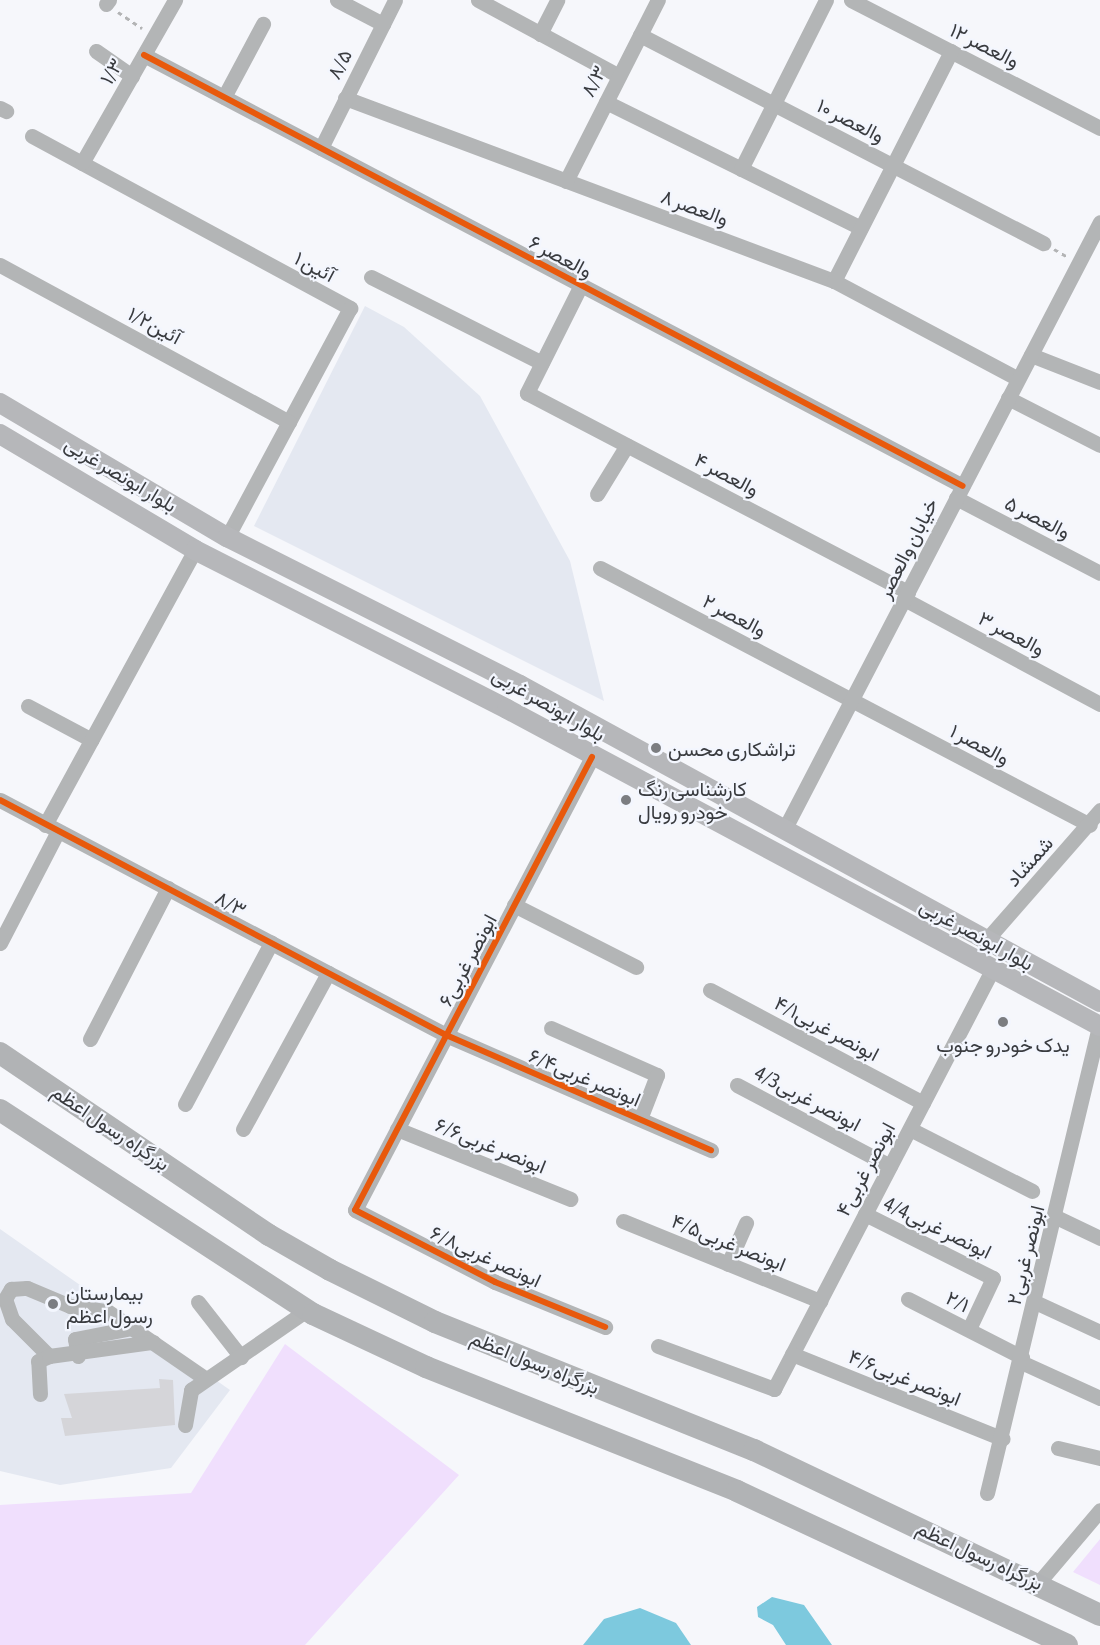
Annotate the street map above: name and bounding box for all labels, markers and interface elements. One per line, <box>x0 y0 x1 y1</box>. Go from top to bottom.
street label: والعصر ۱۲ <box>946 17 1024 73</box>
street label: ۸/۵ <box>321 45 357 83</box>
street label: ۱/۳ <box>94 54 128 88</box>
street label: ۸/۳ <box>575 61 611 101</box>
street label: والعصر ۱۰ <box>813 93 889 147</box>
street label: والعصر ۸ <box>658 184 732 230</box>
street label: والعصر ۶ <box>525 229 597 283</box>
street label: آئین ۱ <box>291 245 339 287</box>
street label: ۱/۲آئین <box>124 301 186 349</box>
street label: بلوار ابونصر غربی <box>61 431 181 517</box>
street label: والعصر ۴ <box>691 447 763 501</box>
street label: والعصر ۵ <box>1001 490 1075 544</box>
street label: خیابان والعصر <box>872 494 942 602</box>
street label: والعصر ۲ <box>699 588 771 642</box>
street label: والعصر ۳ <box>975 606 1049 660</box>
street label: بلوار ابونصر غربی <box>488 662 610 746</box>
street label: والعصر ۱ <box>946 718 1014 770</box>
place label: تراشکاری محسن <box>668 736 796 760</box>
marker: تراشکاری محسن <box>649 741 663 755</box>
place label: کارشناسی رنگ خودرو رویال <box>638 777 747 824</box>
marker: کارشناسی رنگ خودرو رویال <box>619 793 633 807</box>
street label: شمشاد <box>1000 831 1058 891</box>
street label: ۸/۳ <box>211 885 251 921</box>
street label: بلوار ابونصر غربی <box>916 893 1038 975</box>
street label: ۶ابونصر غربی <box>433 910 501 1010</box>
street label: ۴/۱ابونصر غربی <box>771 990 883 1066</box>
marker: یدک خودرو جنوب <box>996 1015 1010 1029</box>
place label: یدک خودرو جنوب <box>936 1032 1070 1056</box>
street label: ۶/۴ابونصر غربی <box>525 1043 645 1111</box>
street label: 4/3ابونصر غربی <box>751 1060 865 1136</box>
street label: بزرگراه رسول اعظم <box>48 1079 174 1175</box>
street label: ۶/۶ابونصر غربی <box>432 1112 550 1178</box>
street label: ۴ابونصر غربی <box>830 1118 900 1220</box>
street label: 4/4ابونصر غربی <box>880 1191 996 1263</box>
street label: ۲ابونصر غربی <box>1001 1203 1049 1307</box>
street label: ۴/۵ابونصر غربی <box>668 1208 790 1276</box>
street label: ۶/۸ابونصر غربی <box>427 1220 545 1292</box>
place label: بیمارستان رسول اعظم <box>66 1280 153 1327</box>
street label: ۲/۱ <box>942 1285 974 1317</box>
marker: بیمارستان رسول اعظم <box>44 1295 62 1313</box>
street label: بزرگراه رسول اعظم <box>467 1325 603 1399</box>
street label: ۴/۶ابونصر غربی <box>845 1344 965 1410</box>
street label: بزرگراه رسول اعظم <box>913 1515 1047 1595</box>

